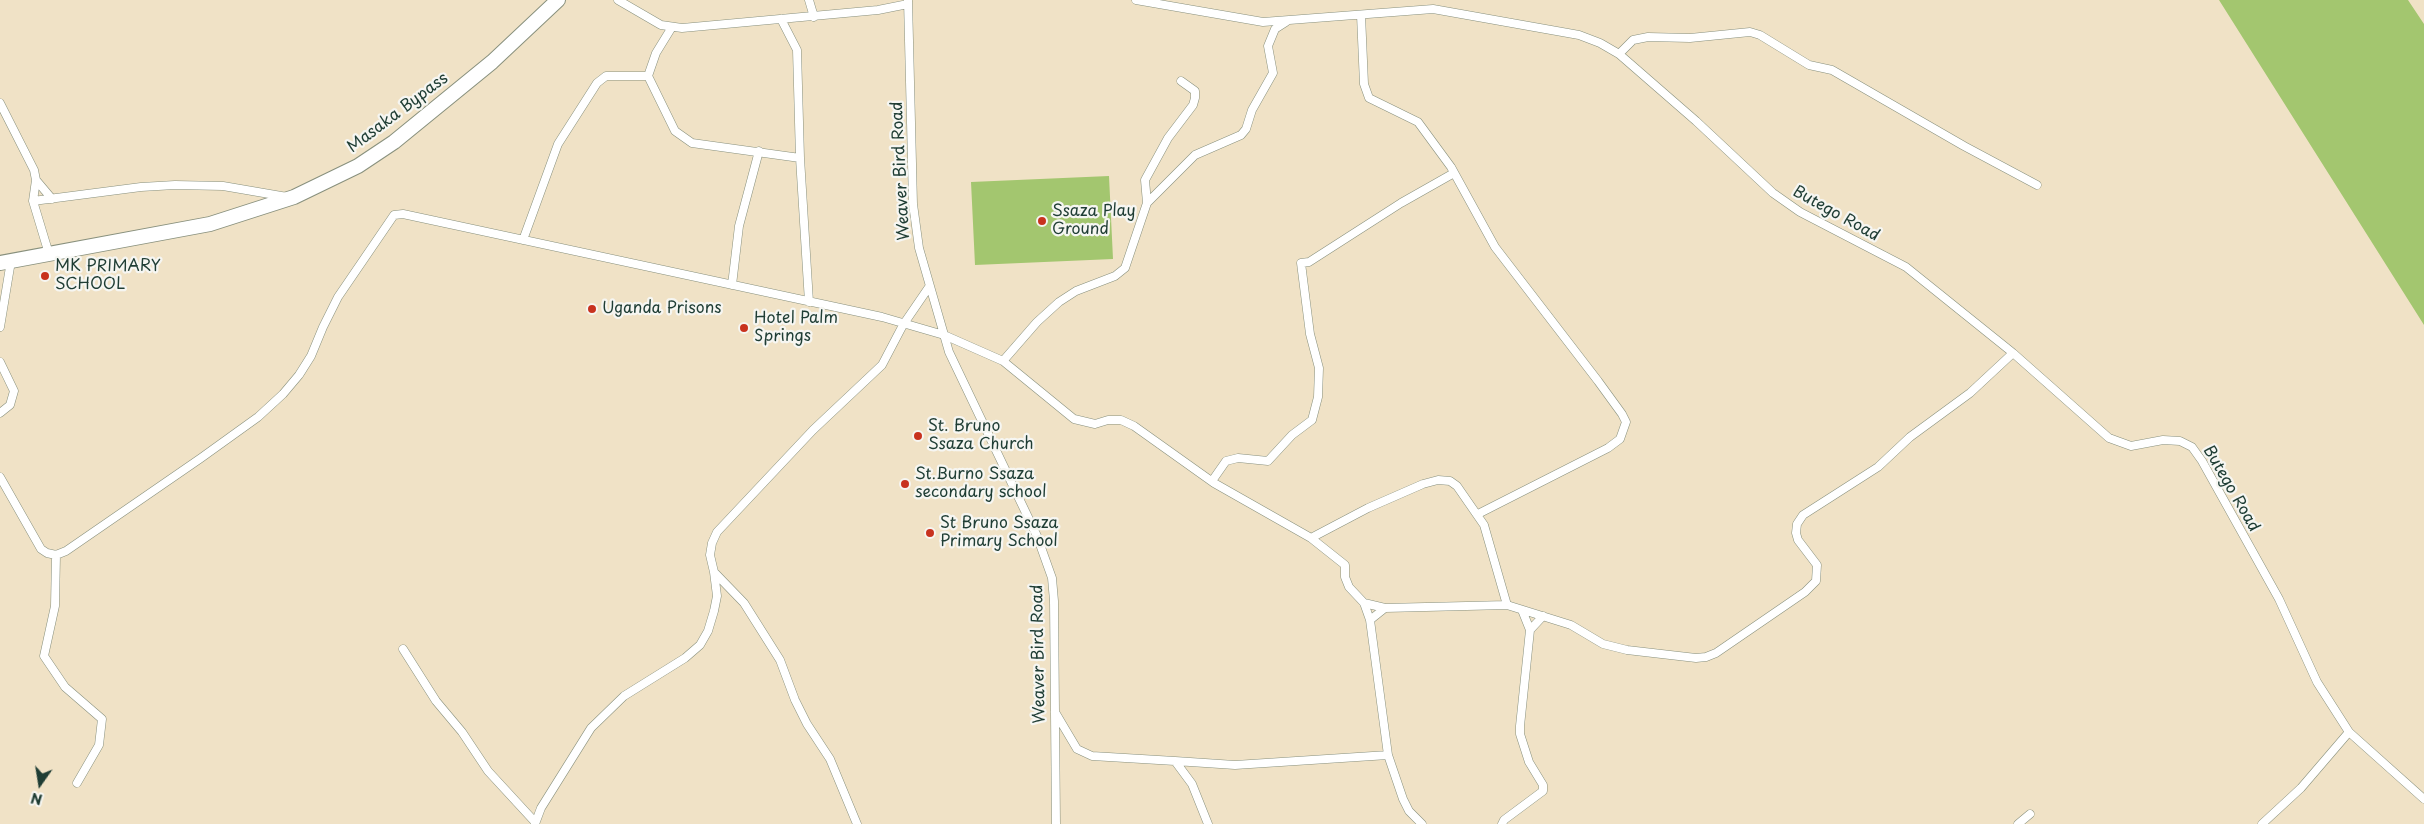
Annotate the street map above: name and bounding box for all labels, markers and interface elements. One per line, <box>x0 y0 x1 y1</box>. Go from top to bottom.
street label: Masaka Bypass <box>344 69 452 157</box>
street label: Weaver Bird Road <box>888 101 914 241</box>
street label: Butego Road <box>1789 182 1883 246</box>
place label: Ssaza Play Ground <box>1052 202 1136 240</box>
marker: Ssaza Play Ground <box>1036 215 1048 227</box>
place label: MK PRIMARY SCHOOL <box>55 257 161 295</box>
marker: MK PRIMARY SCHOOL <box>39 270 51 282</box>
place label: Uganda Prisons <box>602 299 722 319</box>
marker: Uganda Prisons <box>586 303 598 315</box>
place label: Hotel Palm Springs <box>754 309 838 347</box>
marker: Hotel Palm Springs <box>738 322 750 334</box>
place label: St. Bruno Ssaza Church <box>928 417 1034 455</box>
marker: St. Bruno Ssaza Church <box>912 430 924 442</box>
street label: Butego Road <box>2199 442 2263 536</box>
place label: St.Burno Ssaza secondary school <box>915 465 1047 503</box>
marker: St.Burno Ssaza secondary school <box>899 478 911 490</box>
place label: St Bruno Ssaza Primary School <box>940 514 1058 552</box>
marker: St Bruno Ssaza Primary School <box>924 527 936 539</box>
street label: Weaver Bird Road <box>1028 584 1050 724</box>
north arrow <box>15 759 65 809</box>
text: N <box>29 788 44 811</box>

